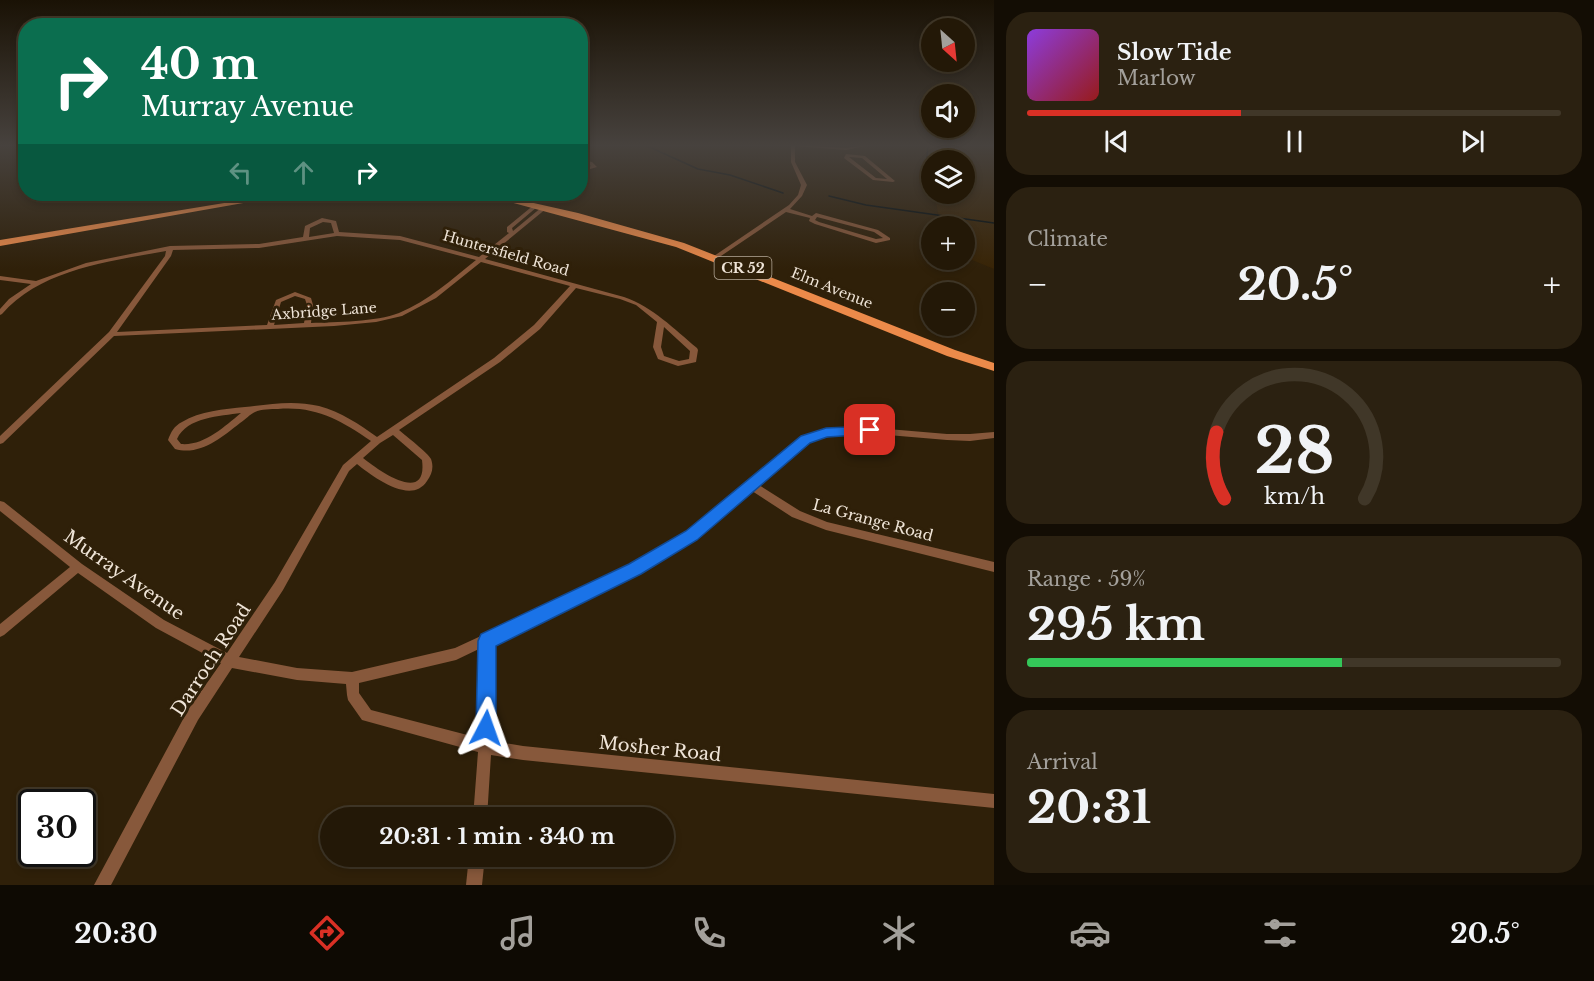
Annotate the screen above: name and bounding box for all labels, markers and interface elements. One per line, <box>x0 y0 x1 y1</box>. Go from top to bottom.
north arrow <box>921 18 975 72</box>
map controls <box>921 18 975 336</box>
text: 40 m <box>141 38 258 90</box>
text: Slow Tide <box>1117 39 1232 66</box>
icon: right <box>42 42 120 120</box>
text: Marlow <box>1117 66 1196 90</box>
button: sound <box>921 84 975 138</box>
text: Murray Avenue <box>141 90 354 123</box>
icon: previous <box>1100 125 1133 158</box>
icon: pause <box>1278 125 1311 158</box>
icon: next <box>1456 125 1489 158</box>
button: layers <box>921 150 975 204</box>
icon: left <box>224 156 257 189</box>
icon: ahead <box>287 156 320 189</box>
icon: right <box>350 156 383 189</box>
button: + <box>921 216 975 270</box>
street label: Huntersfield Road <box>441 226 572 280</box>
text: Climate <box>1027 227 1108 251</box>
text: 20.5° <box>1237 256 1353 312</box>
road number: CR 52 <box>714 257 771 279</box>
street label: Elm Avenue <box>789 263 875 313</box>
text: − <box>1027 264 1048 305</box>
text: + <box>1543 264 1561 305</box>
button: − <box>921 282 975 336</box>
street label: Axbridge Lane <box>270 298 377 324</box>
pin <box>844 404 895 455</box>
icon: arrive <box>853 413 886 446</box>
text: 28 <box>1254 413 1334 491</box>
text: km/h <box>1264 484 1325 511</box>
street label: La Grange Road <box>811 495 935 545</box>
street label: Murray Avenue <box>60 525 188 625</box>
text: Range · 59% <box>1027 567 1146 591</box>
text: 295 km <box>1027 596 1205 652</box>
street label: Darroch Road <box>166 600 256 720</box>
position arrow <box>454 696 518 760</box>
street label: Mosher Road <box>598 732 722 766</box>
text: Arrival <box>1027 750 1098 774</box>
text: 20:31 <box>1027 779 1151 835</box>
speed limit sign: 30 <box>18 789 96 867</box>
text: 20:31 · 1 min · 340 m <box>379 823 615 850</box>
icon: directions <box>306 912 348 954</box>
icon: music <box>497 912 539 954</box>
icon: phone <box>688 912 730 954</box>
icon: climate <box>878 912 920 954</box>
icon: car <box>1069 912 1111 954</box>
icon: filters <box>1259 912 1301 954</box>
text: 20:30 <box>74 917 158 950</box>
text: 20.5° <box>1450 917 1520 950</box>

